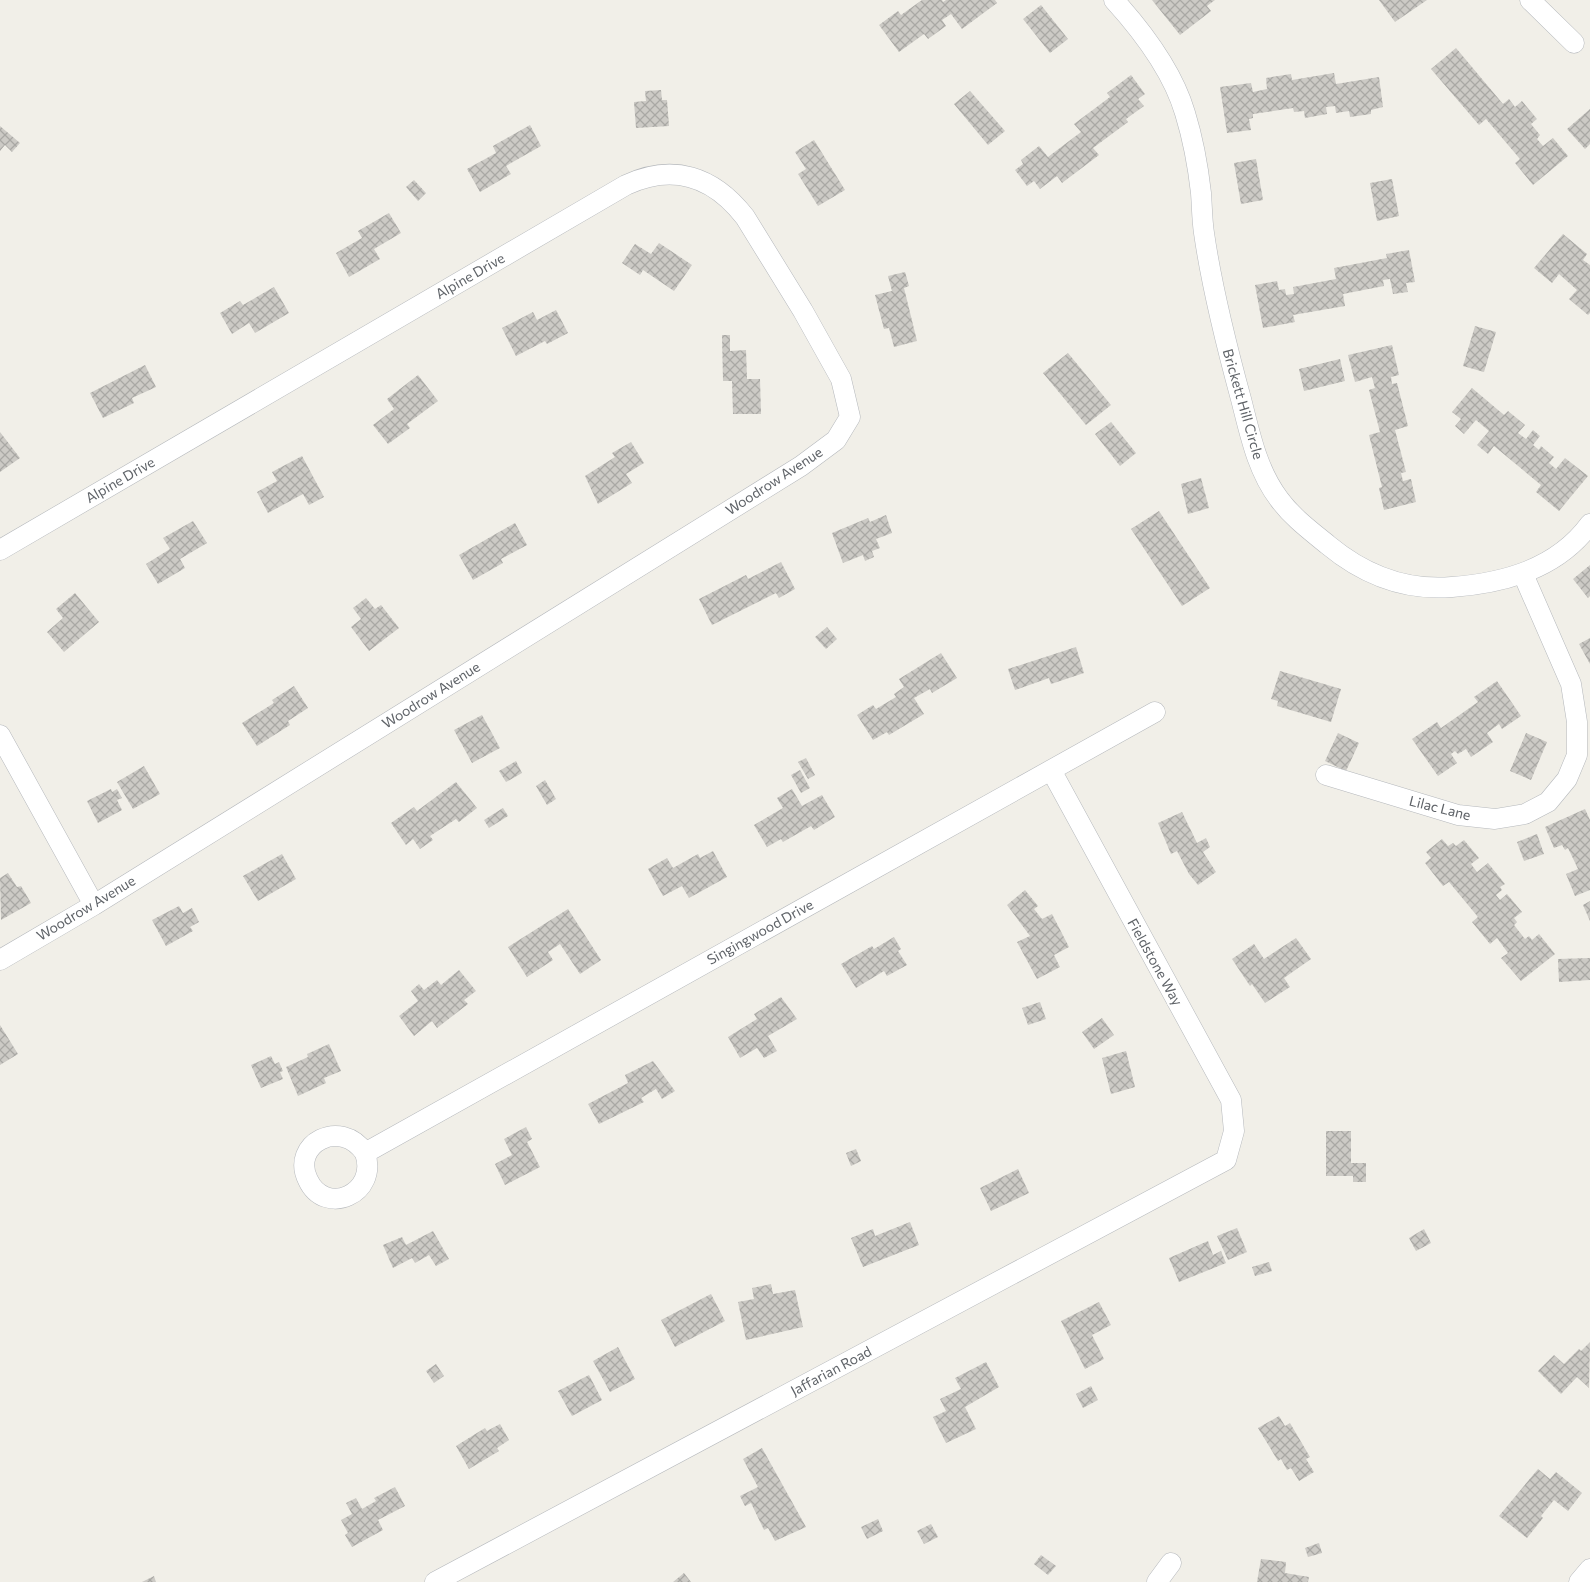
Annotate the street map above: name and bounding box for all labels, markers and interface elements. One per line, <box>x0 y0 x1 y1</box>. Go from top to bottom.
street label: Alpine Drive <box>432 249 507 302</box>
street label: Brickett Hill Circle <box>1220 347 1267 461</box>
street label: Woodrow Avenue <box>722 443 825 518</box>
street label: Alpine Drive <box>82 453 157 506</box>
street label: Woodrow Avenue <box>379 658 483 731</box>
street label: Lilac Lane <box>1408 792 1473 823</box>
street label: Woodrow Avenue <box>33 871 138 944</box>
street label: Singingwood Drive <box>704 895 816 968</box>
street label: Fieldstone Way <box>1124 915 1186 1008</box>
street label: Jaffarian Road <box>787 1342 874 1399</box>

